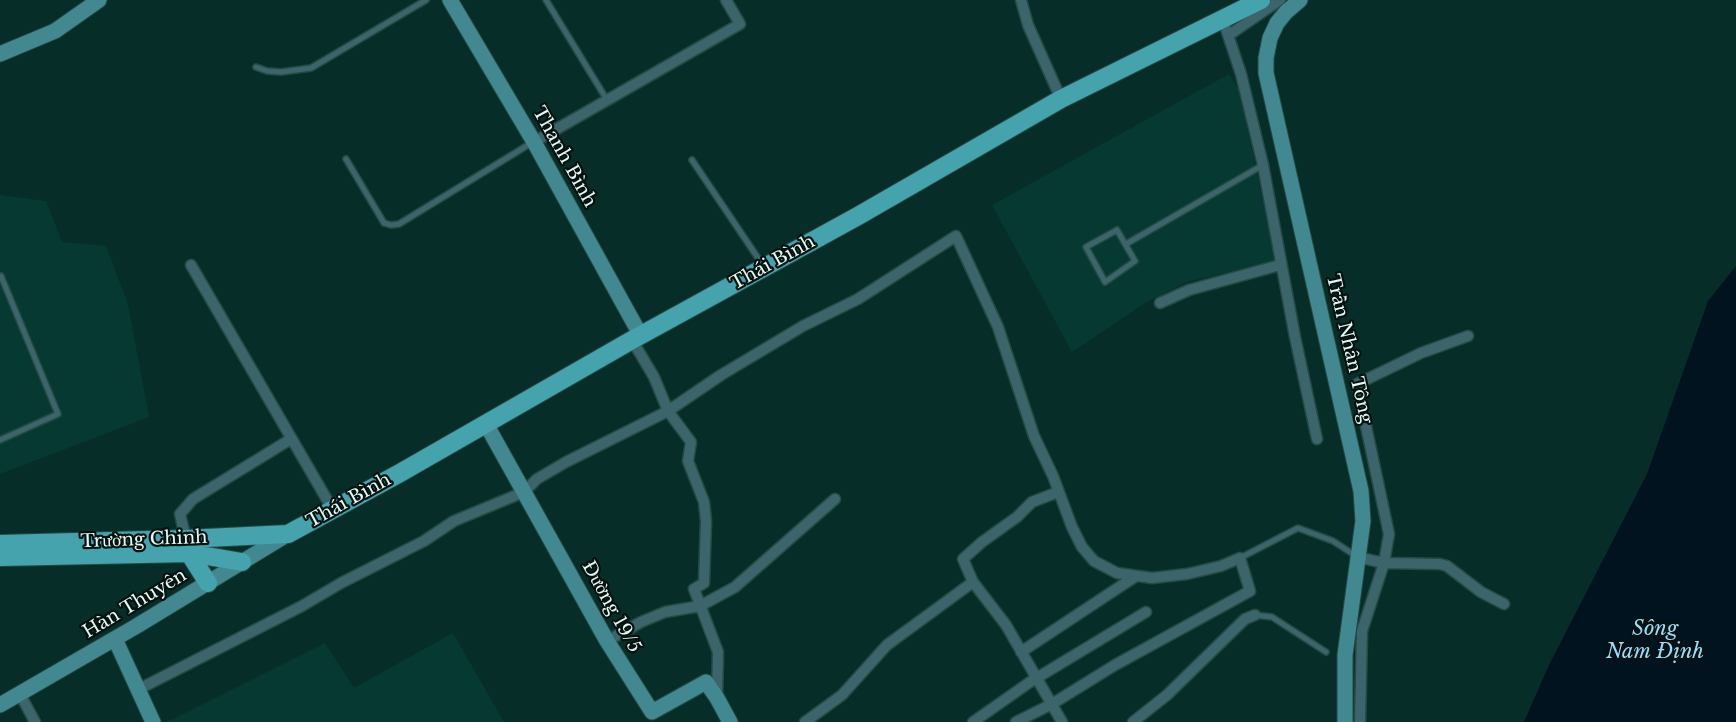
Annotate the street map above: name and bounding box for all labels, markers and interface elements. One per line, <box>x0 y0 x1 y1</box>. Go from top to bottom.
street label: Thanh Bình <box>528 103 600 211</box>
street label: Thái Bình <box>727 231 819 295</box>
street label: Trần Nhân Tông <box>1321 272 1377 426</box>
street label: Thái Bình <box>303 469 395 533</box>
street label: Trường Chinh <box>80 527 208 553</box>
street label: Đường 19/5 <box>577 557 645 657</box>
street label: Hàn Thuyên <box>79 565 191 643</box>
water label: Sông Nam Định <box>1606 617 1704 664</box>

